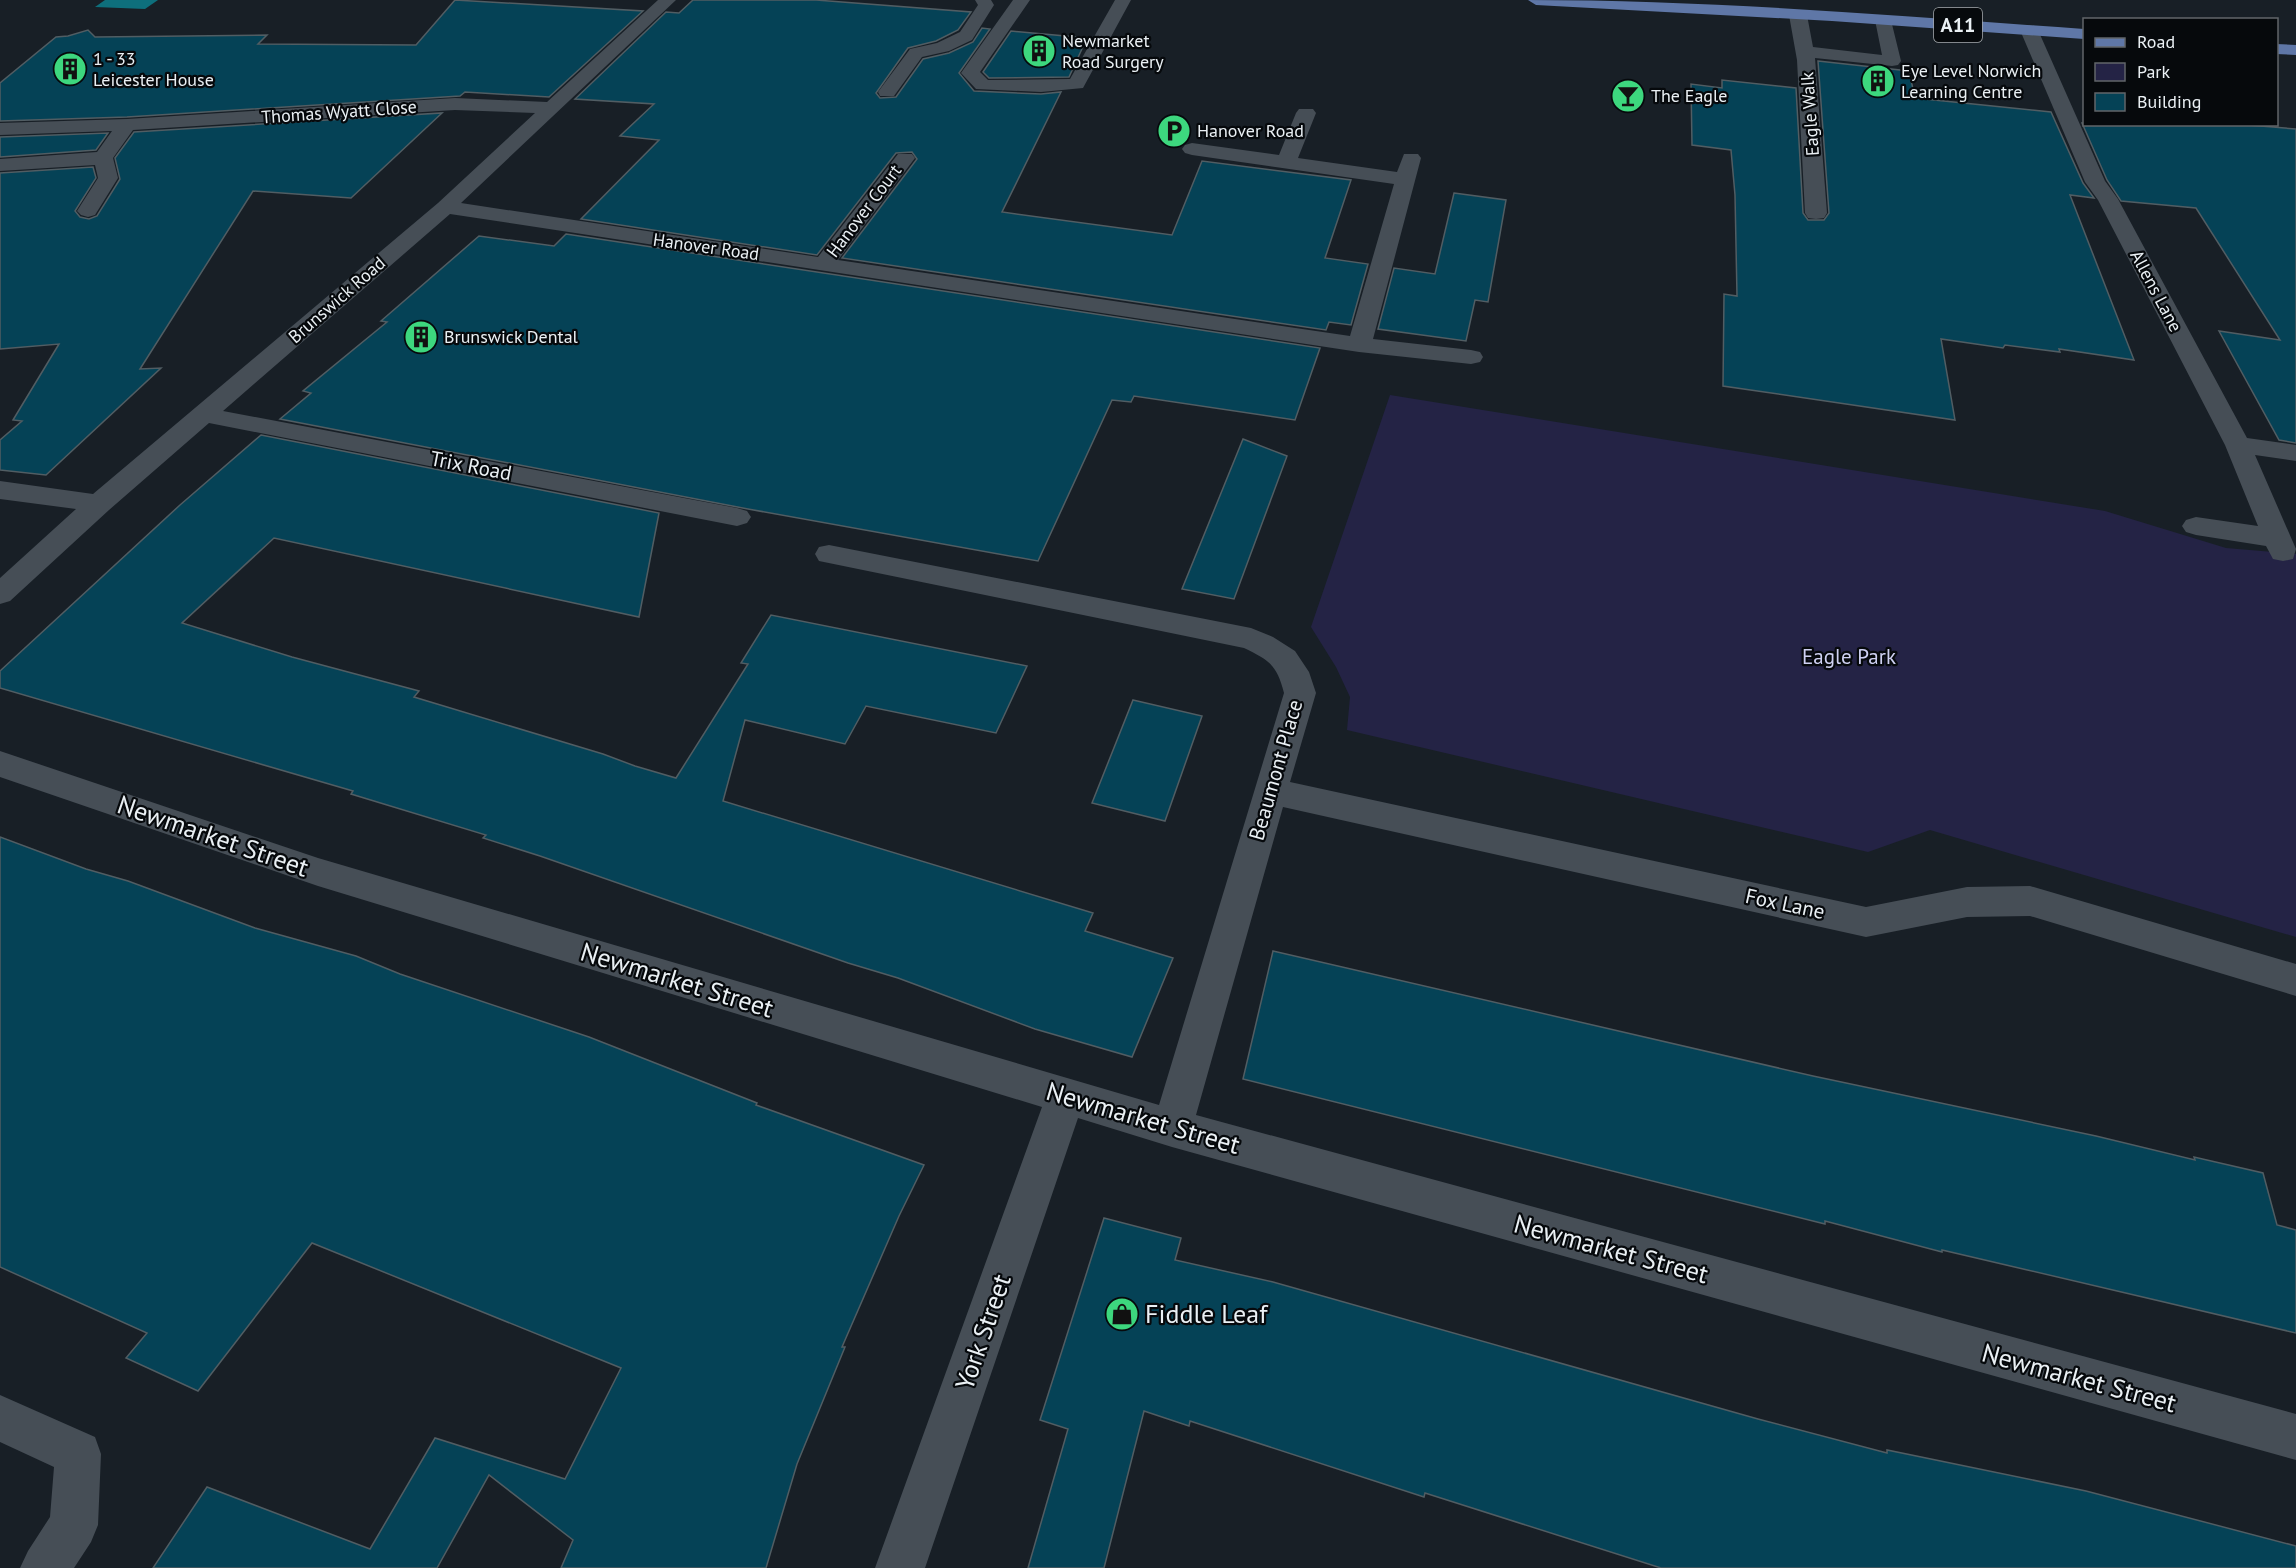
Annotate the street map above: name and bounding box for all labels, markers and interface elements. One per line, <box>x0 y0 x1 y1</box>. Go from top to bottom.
road number: A11 <box>1934 8 1982 42</box>
legend <box>2083 18 2278 126</box>
place label: Newmarket Road Surgery <box>1062 29 1164 73</box>
text: Road <box>2137 30 2175 53</box>
building icon: Newmarket Road Surgery <box>1021 33 1057 69</box>
place label: 1 - 33 Leicester House <box>93 47 214 91</box>
building icon: 1 - 33 Leicester House <box>52 51 88 87</box>
place label: Eye Level Norwich Learning Centre <box>1901 59 2041 103</box>
text: Park <box>2137 60 2170 83</box>
building icon: Eye Level Norwich Learning Centre <box>1860 63 1896 99</box>
street label: Eagle Walk <box>1795 71 1824 157</box>
bar icon: The Eagle <box>1610 78 1646 114</box>
place label: The Eagle <box>1651 84 1727 107</box>
text: Building <box>2137 90 2201 113</box>
street label: Thomas Wyatt Close <box>260 95 418 128</box>
parking icon: Hanover Road <box>1156 113 1192 149</box>
place label: Hanover Road <box>1197 119 1304 142</box>
street label: Hanover Court <box>821 160 906 262</box>
street label: Hanover Road <box>652 228 761 265</box>
street label: Allens Lane <box>2125 246 2188 336</box>
street label: Brunswick Road <box>283 251 390 348</box>
building icon: Brunswick Dental <box>403 319 439 355</box>
place label: Brunswick Dental <box>444 325 579 348</box>
street label: Trix Road <box>428 444 514 487</box>
park label: Eagle Park <box>1802 643 1896 670</box>
street label: Beaumont Place <box>1243 696 1308 843</box>
street label: Newmarket Street <box>113 787 313 884</box>
street label: Fox Lane <box>1743 882 1827 925</box>
street label: Newmarket Street <box>577 935 778 1025</box>
street label: Newmarket Street <box>1043 1074 1244 1161</box>
street label: Newmarket Street <box>1510 1207 1712 1290</box>
street label: York Street <box>947 1270 1018 1394</box>
shop icon: Fiddle Leaf <box>1104 1296 1140 1332</box>
place label: Fiddle Leaf <box>1145 1297 1269 1330</box>
street label: Newmarket Street <box>1978 1336 2180 1419</box>

